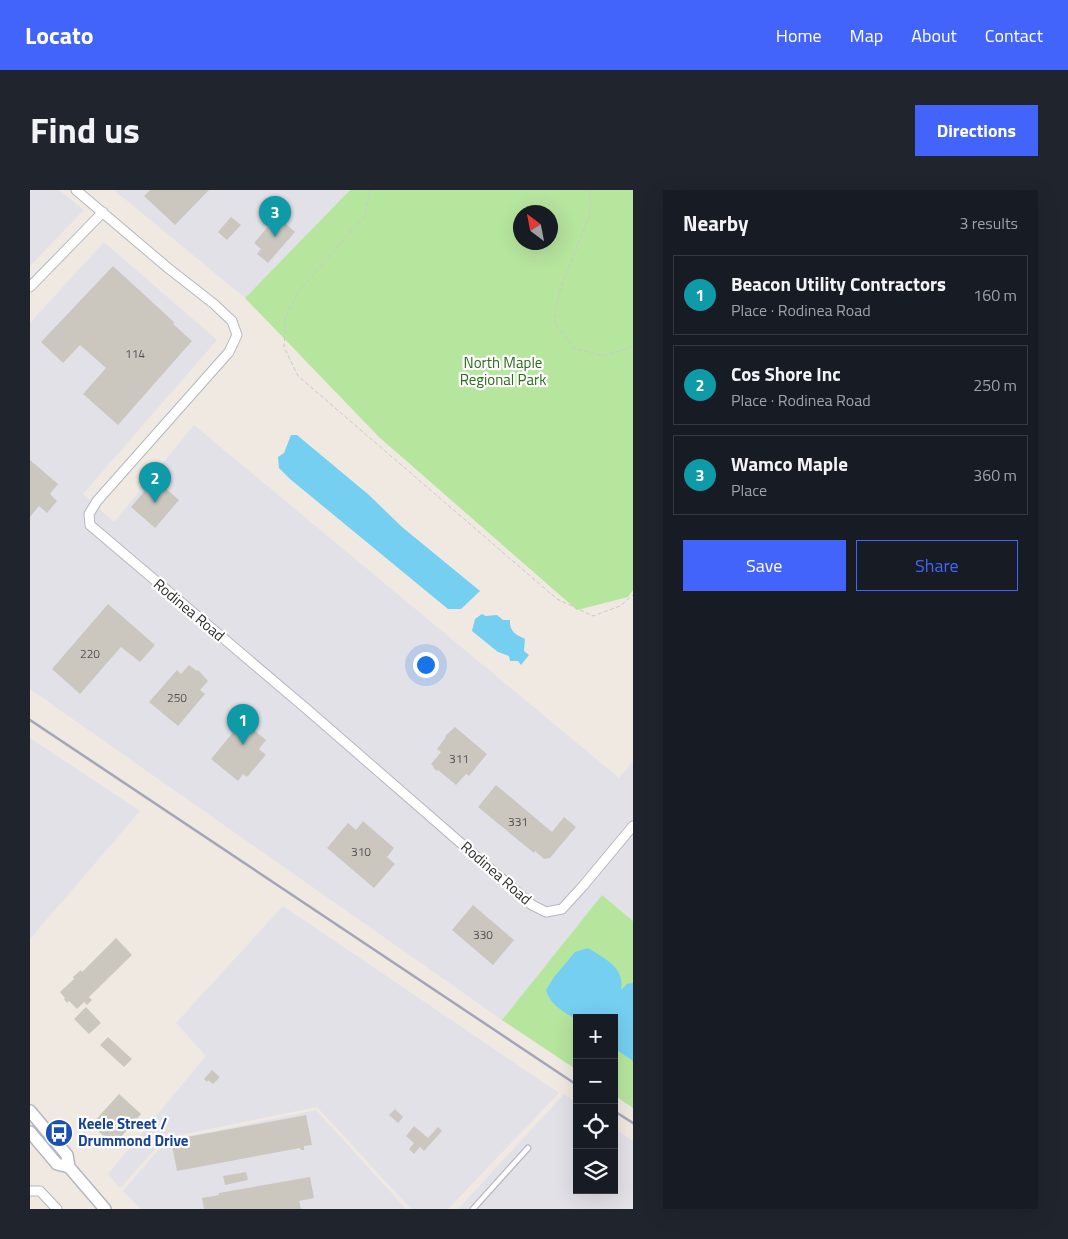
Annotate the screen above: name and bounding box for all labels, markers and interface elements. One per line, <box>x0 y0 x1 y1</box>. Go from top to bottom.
text: Locato <box>25 17 94 53</box>
text: Home <box>776 22 822 49</box>
text: Map <box>850 22 883 49</box>
text: About <box>911 22 957 49</box>
text: Contact <box>985 22 1043 49</box>
text: Find us <box>30 103 140 157</box>
button: Directions <box>915 105 1038 156</box>
pin: 3 <box>259 196 291 237</box>
north arrow <box>513 205 558 250</box>
text: Nearby <box>683 207 748 239</box>
text: 3 results <box>959 211 1018 235</box>
text: Beacon Utility Contractors <box>731 269 946 298</box>
text: 1 <box>696 283 704 307</box>
text: 160 m <box>973 283 1017 307</box>
text: Place · Rodinea Road <box>731 298 871 322</box>
house number: 114 <box>125 344 145 363</box>
park label: North Maple Regional Park <box>460 351 546 391</box>
text: Cos Shore Inc <box>731 359 841 388</box>
text: 2 <box>696 373 704 397</box>
text: 250 m <box>973 373 1017 397</box>
text: Place · Rodinea Road <box>731 388 871 412</box>
text: Wamco Maple <box>731 449 848 478</box>
pin: 2 <box>139 462 171 503</box>
text: 3 <box>696 463 704 487</box>
text: 360 m <box>973 463 1017 487</box>
text: Place <box>731 478 767 502</box>
button: Save <box>683 540 846 591</box>
button: Share <box>856 540 1018 591</box>
street label: Rodinea Road <box>149 573 230 646</box>
house number: 220 <box>80 644 100 663</box>
your location <box>413 652 439 678</box>
house number: 250 <box>167 688 187 707</box>
pin: 1 <box>227 704 259 745</box>
house number: 311 <box>449 749 469 768</box>
house number: 331 <box>508 812 528 831</box>
street label: Rodinea Road <box>456 835 537 910</box>
house number: 310 <box>351 842 371 861</box>
house number: 330 <box>473 925 493 944</box>
map controls <box>573 1014 618 1194</box>
button: + <box>573 1014 618 1059</box>
button: − <box>573 1059 618 1104</box>
button: locate <box>573 1104 618 1149</box>
place label: Keele Street / Drummond Drive <box>78 1112 189 1152</box>
bus stop icon: Keele Street / Drummond Drive <box>44 1118 74 1148</box>
button: layers <box>573 1149 618 1194</box>

